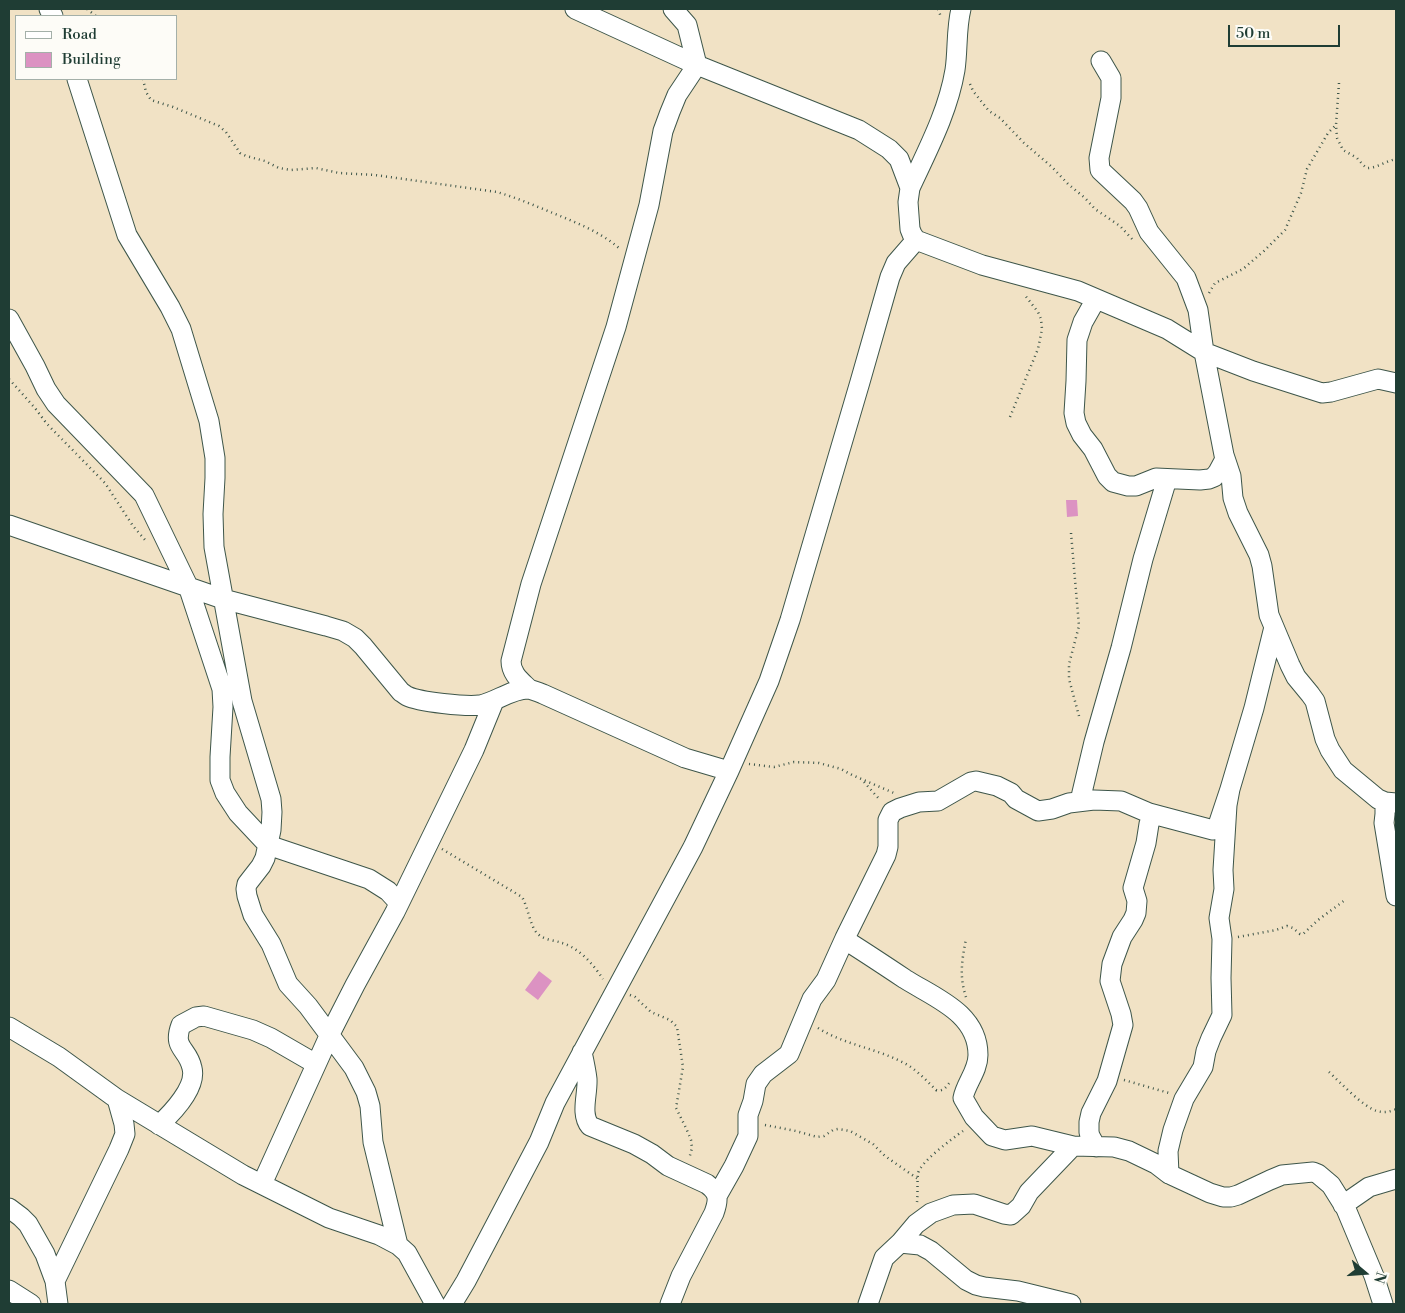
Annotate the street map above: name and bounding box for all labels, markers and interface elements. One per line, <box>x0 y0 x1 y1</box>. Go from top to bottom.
legend <box>15 15 178 80</box>
scale bar <box>1230 15 1342 47</box>
text: 50 m <box>1236 24 1270 43</box>
text: Road <box>62 25 97 44</box>
text: Building <box>62 50 121 69</box>
north arrow <box>1340 1248 1390 1298</box>
text: N <box>1369 1270 1390 1286</box>

